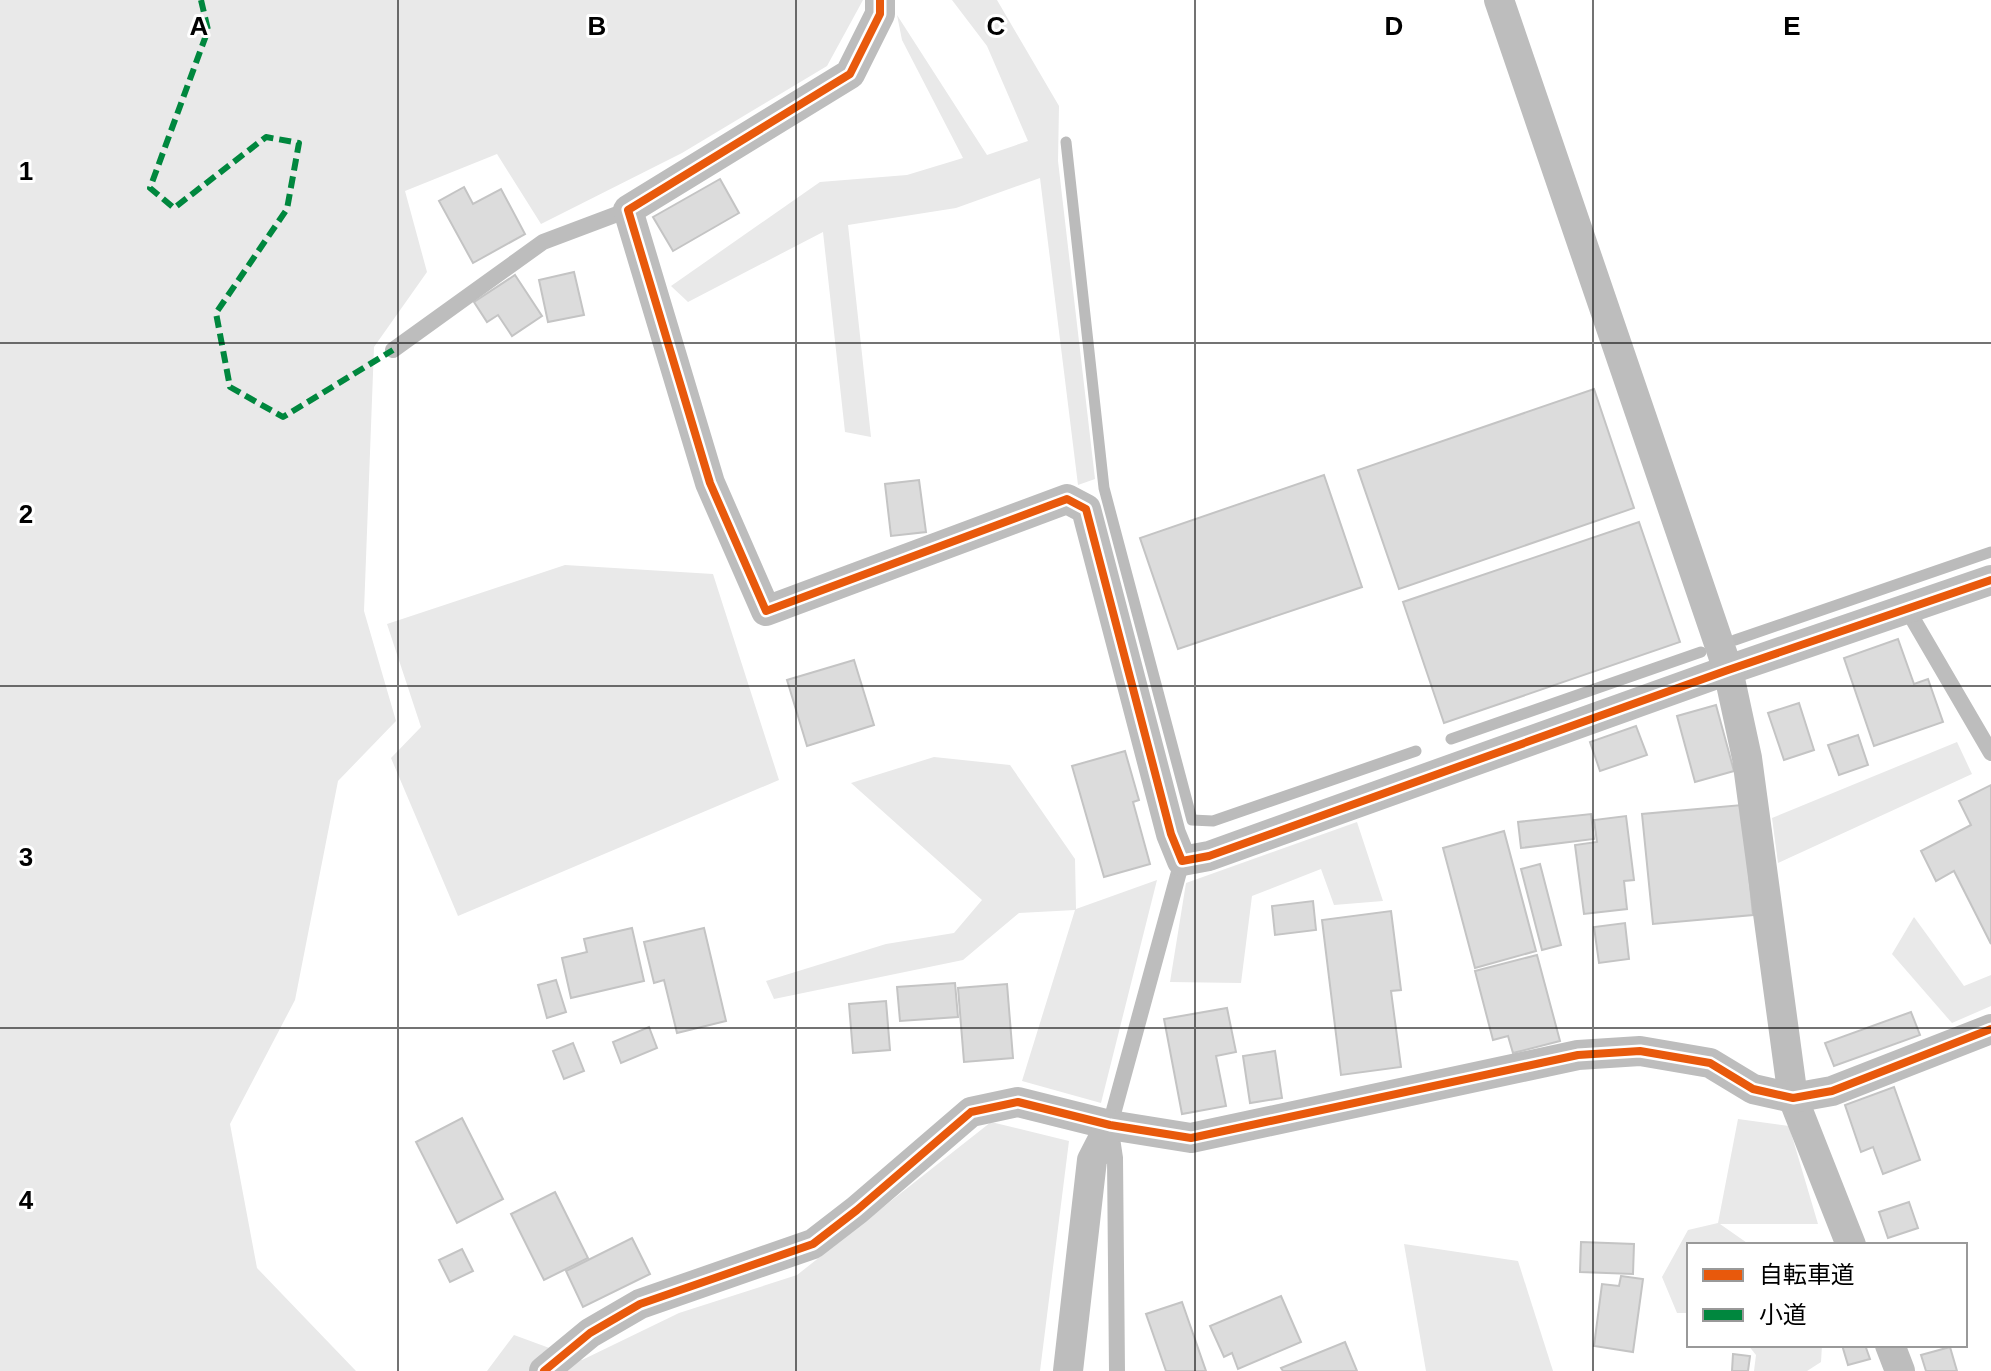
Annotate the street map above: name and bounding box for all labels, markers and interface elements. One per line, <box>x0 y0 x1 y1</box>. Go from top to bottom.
text: A <box>190 11 209 41</box>
text: B <box>588 11 606 41</box>
text: C <box>987 11 1006 41</box>
text: D <box>1385 11 1403 41</box>
text: E <box>1783 11 1801 41</box>
text: 1 <box>19 156 33 186</box>
text: 2 <box>19 499 33 529</box>
text: 3 <box>19 842 33 872</box>
text: 4 <box>19 1185 34 1215</box>
legend <box>1687 1243 1967 1347</box>
text: 自転車道 <box>1759 1261 1855 1288</box>
text: 小道 <box>1759 1301 1807 1328</box>

